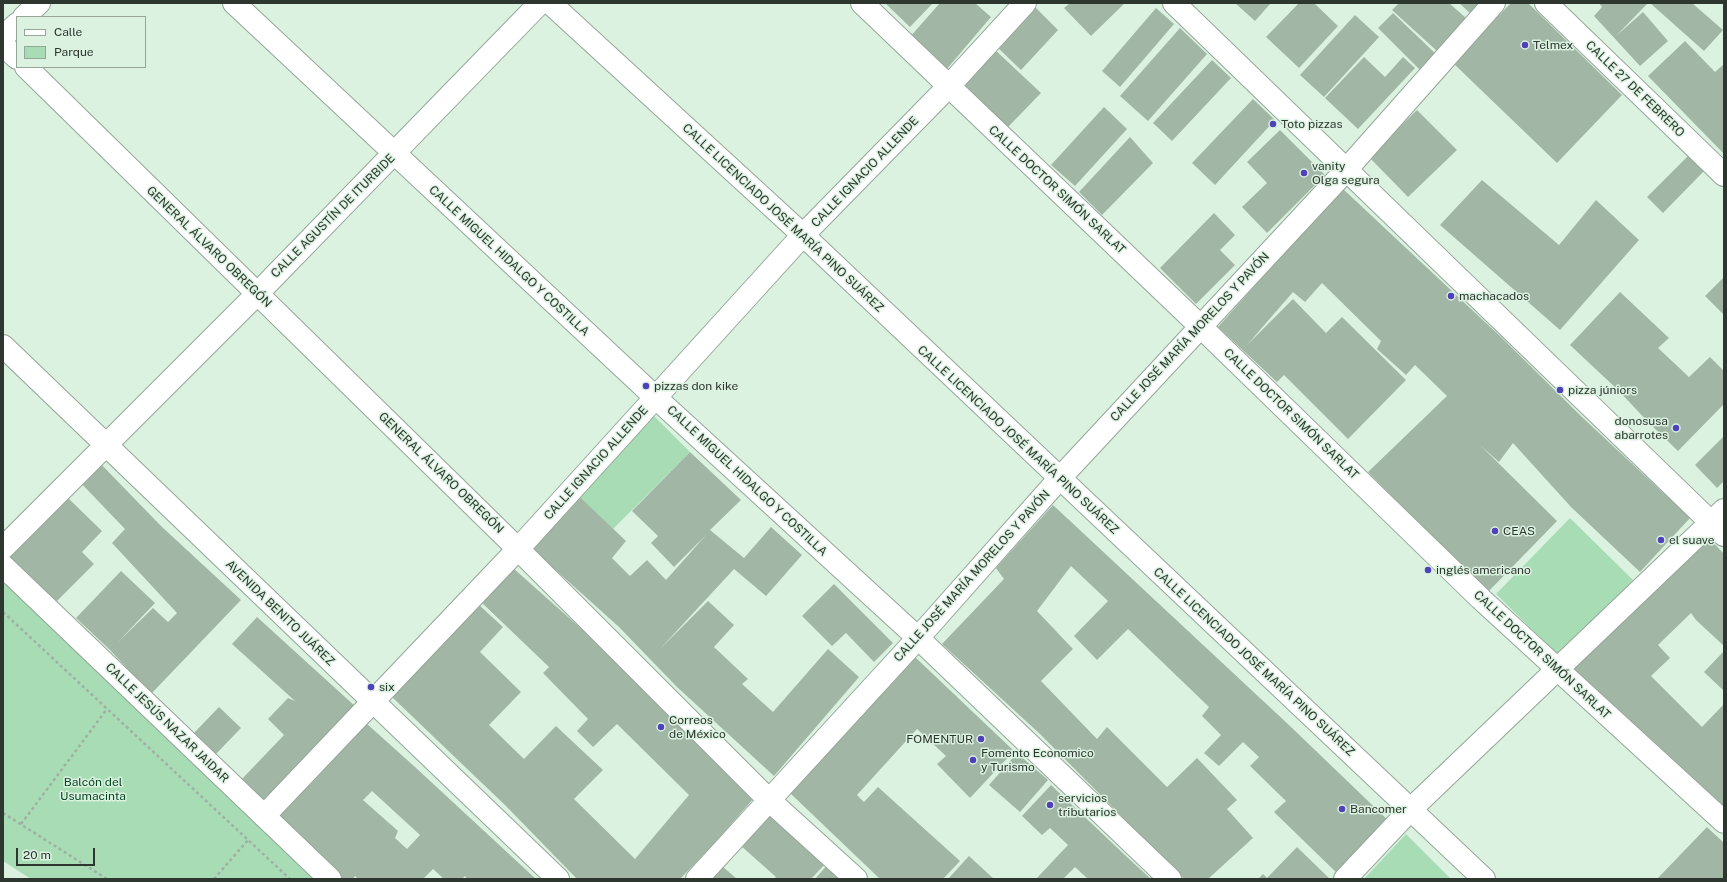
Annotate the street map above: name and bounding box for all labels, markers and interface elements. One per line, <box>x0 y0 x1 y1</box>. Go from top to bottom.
legend <box>16 16 146 68</box>
text: Calle <box>54 25 82 39</box>
place label: Telmex <box>1533 38 1573 52</box>
street label: CALLE 27 DE FEBRERO <box>1583 38 1687 140</box>
marker: Telmex <box>1520 40 1530 50</box>
text: Parque <box>54 45 94 59</box>
street label: CALLE IGNACIO ALLENDE <box>808 114 922 230</box>
place label: Toto pizzas <box>1281 117 1342 131</box>
marker: Toto pizzas <box>1268 119 1278 129</box>
street label: CALLE LICENCIADO JOSÉ MARÍA PINO SUÁREZ <box>679 121 887 315</box>
street label: CALLE DOCTOR SIMÓN SARLAT <box>986 123 1128 257</box>
street label: CALLE AGUSTÍN DE ITURBIDE <box>268 151 398 281</box>
place label: vanity Olga segura <box>1312 159 1380 187</box>
marker: vanity Olga segura <box>1299 168 1309 178</box>
street label: GENERAL ÁLVARO OBREGÓN <box>144 183 274 311</box>
street label: CALLE MIGUEL HIDALGO Y COSTILLA <box>426 183 592 339</box>
street label: CALLE JOSÉ MARÍA MORELOS Y PAVÓN <box>1108 249 1272 425</box>
place label: machacados <box>1459 289 1529 303</box>
marker: machacados <box>1446 291 1456 301</box>
street label: CALLE LICENCIADO JOSÉ MARÍA PINO SUÁREZ <box>914 343 1122 537</box>
street label: CALLE DOCTOR SIMÓN SARLAT <box>1221 346 1361 482</box>
place label: pizzas don kike <box>654 379 738 393</box>
marker: pizzas don kike <box>641 381 651 391</box>
place label: pizza júniors <box>1568 383 1637 397</box>
marker: pizza júniors <box>1555 385 1565 395</box>
street label: CALLE IGNACIO ALLENDE <box>541 403 651 523</box>
street label: CALLE MIGUEL HIDALGO Y COSTILLA <box>664 403 830 559</box>
street label: GENERAL ÁLVARO OBREGÓN <box>376 409 506 537</box>
place label: donosusa abarrotes <box>1615 414 1668 442</box>
marker: donosusa abarrotes <box>1671 423 1681 433</box>
street label: CALLE JOSÉ MARÍA MORELOS Y PAVÓN <box>891 487 1053 665</box>
place label: CEAS <box>1503 524 1535 538</box>
marker: CEAS <box>1490 526 1500 536</box>
place label: el suave <box>1669 533 1715 547</box>
marker: el suave <box>1656 535 1666 545</box>
street label: AVENIDA BENITO JUÁREZ <box>223 557 337 669</box>
place label: inglés americano <box>1436 563 1531 577</box>
street label: CALLE LICENCIADO JOSÉ MARÍA PINO SUÁREZ <box>1150 565 1358 759</box>
marker: inglés americano <box>1423 565 1433 575</box>
street label: CALLE DOCTOR SIMÓN SARLAT <box>1471 588 1613 722</box>
street label: CALLE JESÚS NAZAR JAIDAR <box>102 660 232 786</box>
place label: six <box>379 680 395 694</box>
marker: six <box>366 682 376 692</box>
place label: Correos de México <box>669 713 726 741</box>
marker: Correos de México <box>656 722 666 732</box>
place label: FOMENTUR <box>906 732 973 746</box>
marker: FOMENTUR <box>976 734 986 744</box>
place label: Fomento Economico y Turismo <box>981 746 1094 774</box>
marker: Fomento Economico y Turismo <box>968 755 978 765</box>
park label: Balcón del Usumacinta <box>60 775 126 803</box>
place label: servicios tributarios <box>1058 791 1116 819</box>
marker: servicios tributarios <box>1045 800 1055 810</box>
place label: Bancomer <box>1350 802 1407 816</box>
marker: Bancomer <box>1337 804 1347 814</box>
scale bar <box>18 840 97 866</box>
text: 20 m <box>23 848 51 862</box>

